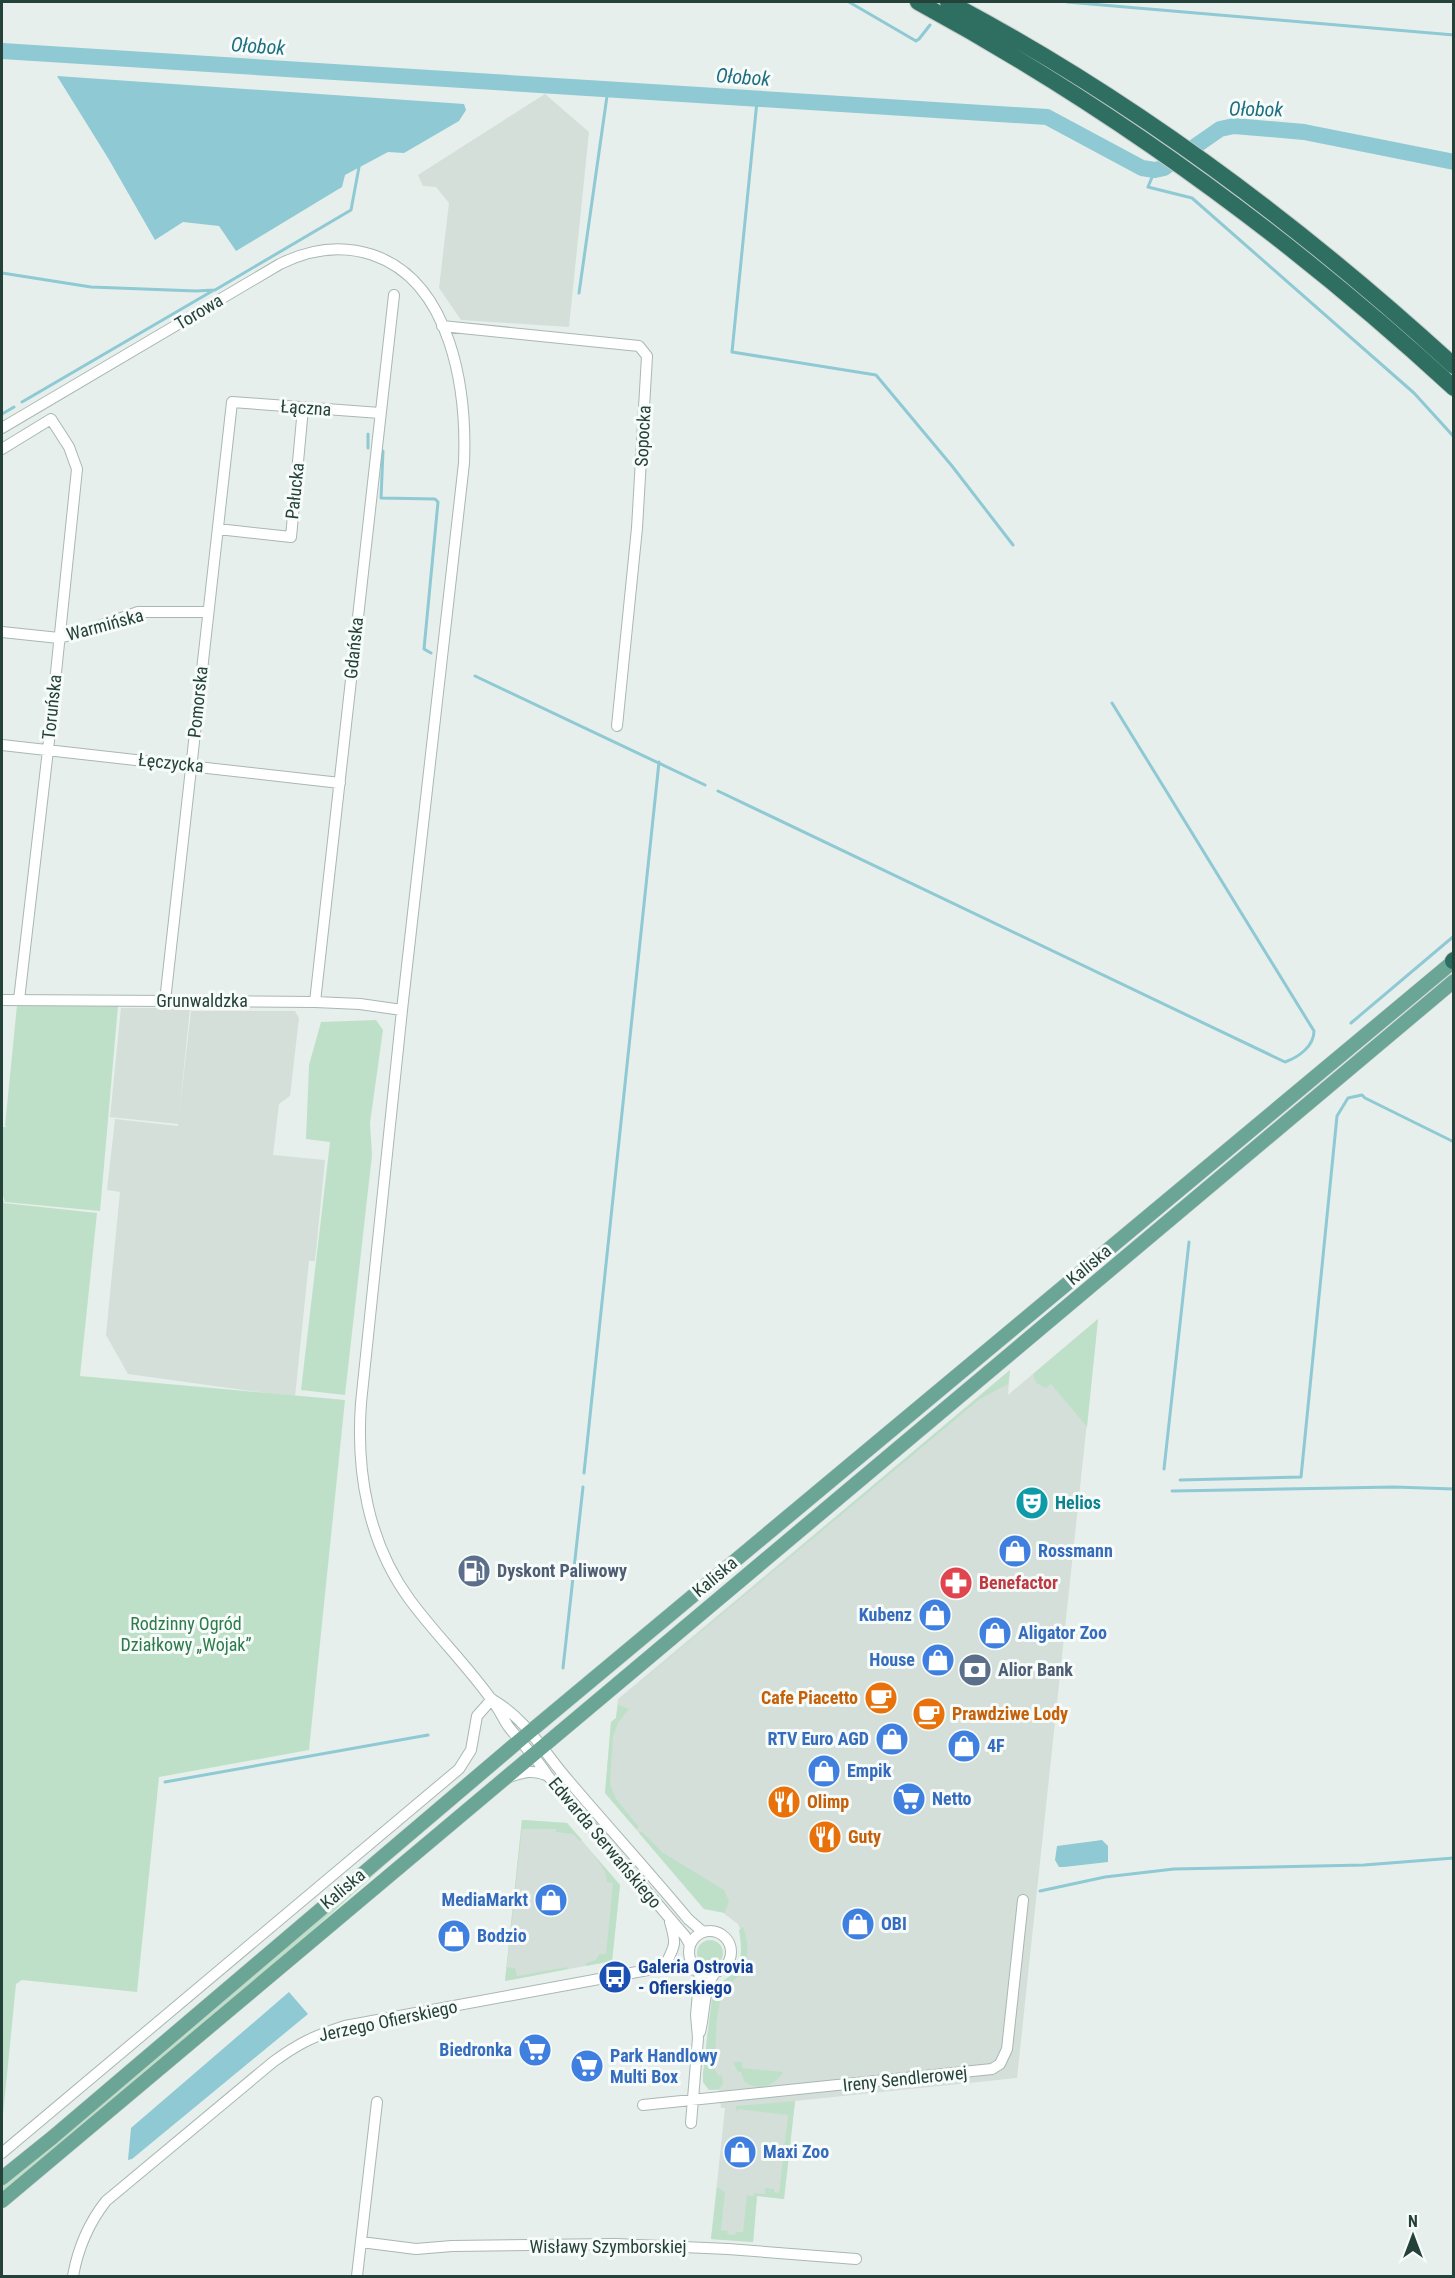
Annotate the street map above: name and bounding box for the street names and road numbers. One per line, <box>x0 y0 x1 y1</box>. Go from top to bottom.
street label: Torowa <box>171 289 227 334</box>
street label: Łączna <box>280 395 332 420</box>
street label: Sopocka <box>630 405 655 467</box>
street label: Pałucka <box>281 462 308 520</box>
street label: Warmińska <box>64 604 146 645</box>
street label: Gdańska <box>340 616 367 680</box>
street label: Pomorska <box>183 665 212 739</box>
street label: Toruńska <box>38 673 65 741</box>
street label: Łęczycka <box>137 749 205 776</box>
street label: Grunwaldzka <box>156 990 248 1011</box>
street label: Kaliska <box>1062 1240 1115 1289</box>
street label: Kaliska <box>688 1552 741 1601</box>
street label: Edwarda Serwańskiego <box>545 1773 666 1912</box>
street label: Kaliska <box>316 1864 369 1913</box>
street label: Jerzego Ofierskiego <box>317 1996 459 2045</box>
street label: Ireny Sendlerowej <box>842 2062 968 2095</box>
street label: Wisławy Szymborskiej <box>529 2236 687 2257</box>

